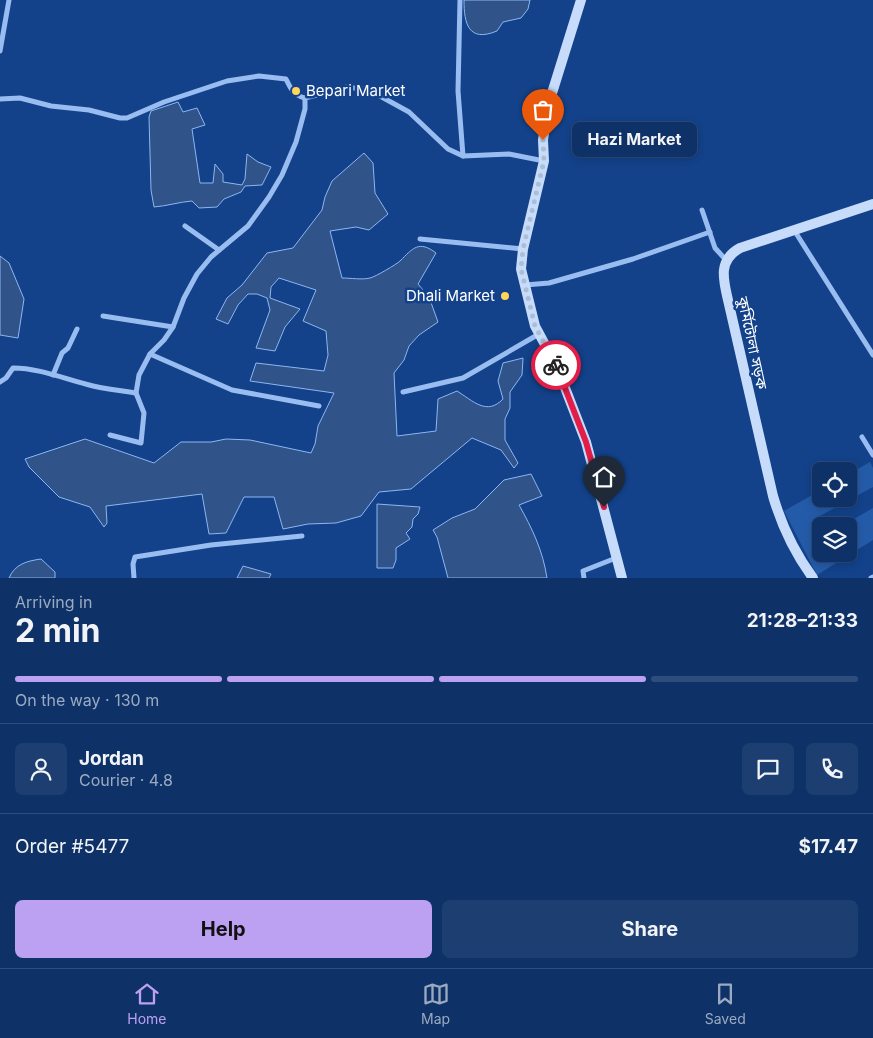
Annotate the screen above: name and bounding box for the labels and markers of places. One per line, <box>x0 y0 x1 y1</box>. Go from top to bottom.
place label: Bepari Market <box>306 81 406 100</box>
marker: Bepari Market <box>290 85 302 97</box>
pin <box>522 89 564 140</box>
callout: Hazi Market <box>573 122 698 158</box>
place label: Dhali Market <box>406 286 495 305</box>
marker: Dhali Market <box>499 290 511 302</box>
pin <box>583 456 625 507</box>

